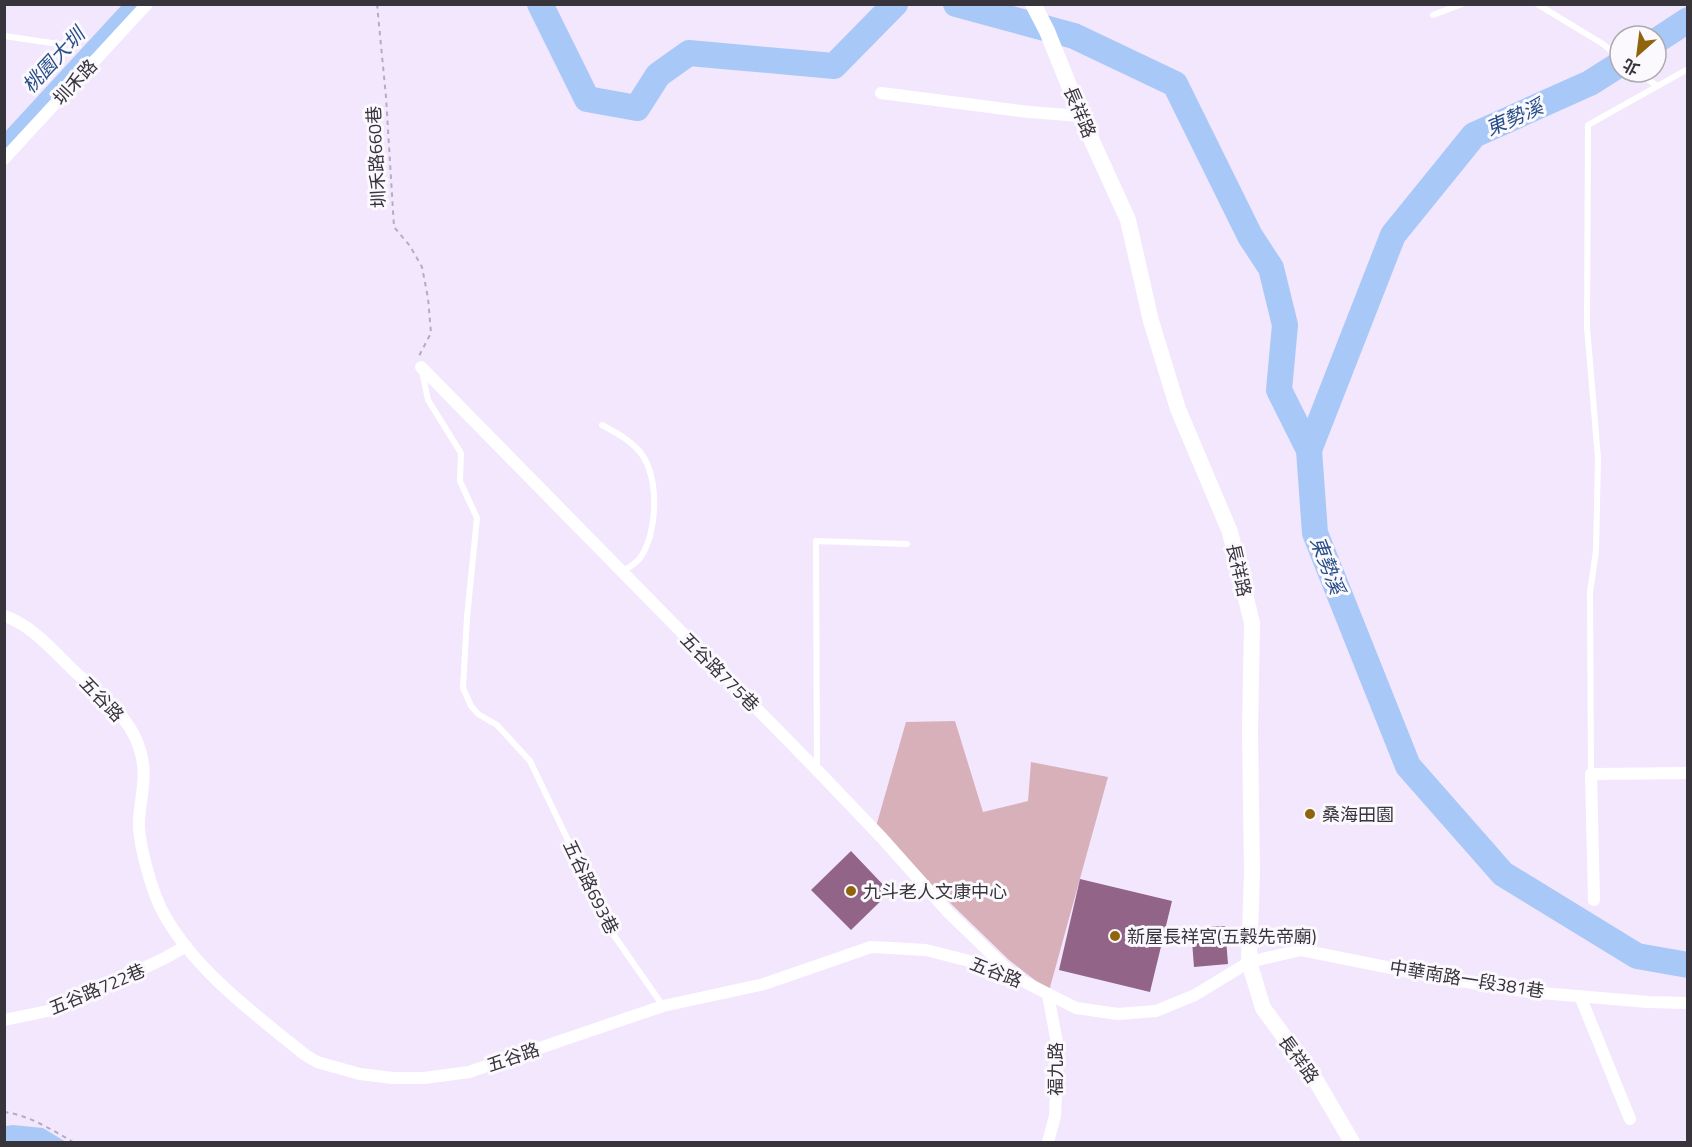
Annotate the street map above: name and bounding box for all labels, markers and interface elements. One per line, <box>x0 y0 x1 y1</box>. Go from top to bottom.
water label: 桃園大圳 <box>14 18 94 100</box>
north arrow <box>1608 24 1668 84</box>
street label: 圳禾路 <box>47 53 103 111</box>
text: 北 <box>1618 53 1644 82</box>
street label: 長祥路 <box>1057 82 1103 142</box>
water label: 東勢溪 <box>1480 89 1550 143</box>
street label: 圳禾路660巷 <box>360 105 392 209</box>
water label: 東勢溪 <box>1303 531 1354 601</box>
street label: 長祥路 <box>1220 541 1258 599</box>
street label: 五谷路775巷 <box>674 626 766 718</box>
street label: 五谷路 <box>74 670 130 728</box>
place label: 桑海田園 <box>1322 801 1394 828</box>
marker: 桑海田園 <box>1303 807 1317 821</box>
street label: 五谷路693巷 <box>556 835 626 939</box>
place label: 九斗老人文康中心 <box>863 878 1007 905</box>
marker: 九斗老人文康中心 <box>844 884 858 898</box>
place label: 新屋長祥宮(五穀先帝廟) <box>1127 923 1317 950</box>
marker: 新屋長祥宮(五穀先帝廟) <box>1108 929 1122 943</box>
street label: 五谷路 <box>966 950 1026 994</box>
street label: 中華南路一段381巷 <box>1388 953 1546 1005</box>
street label: 五谷路722巷 <box>45 957 149 1021</box>
street label: 長祥路 <box>1272 1029 1326 1089</box>
street label: 五谷路 <box>483 1035 543 1079</box>
street label: 福九路 <box>1042 1042 1069 1096</box>

